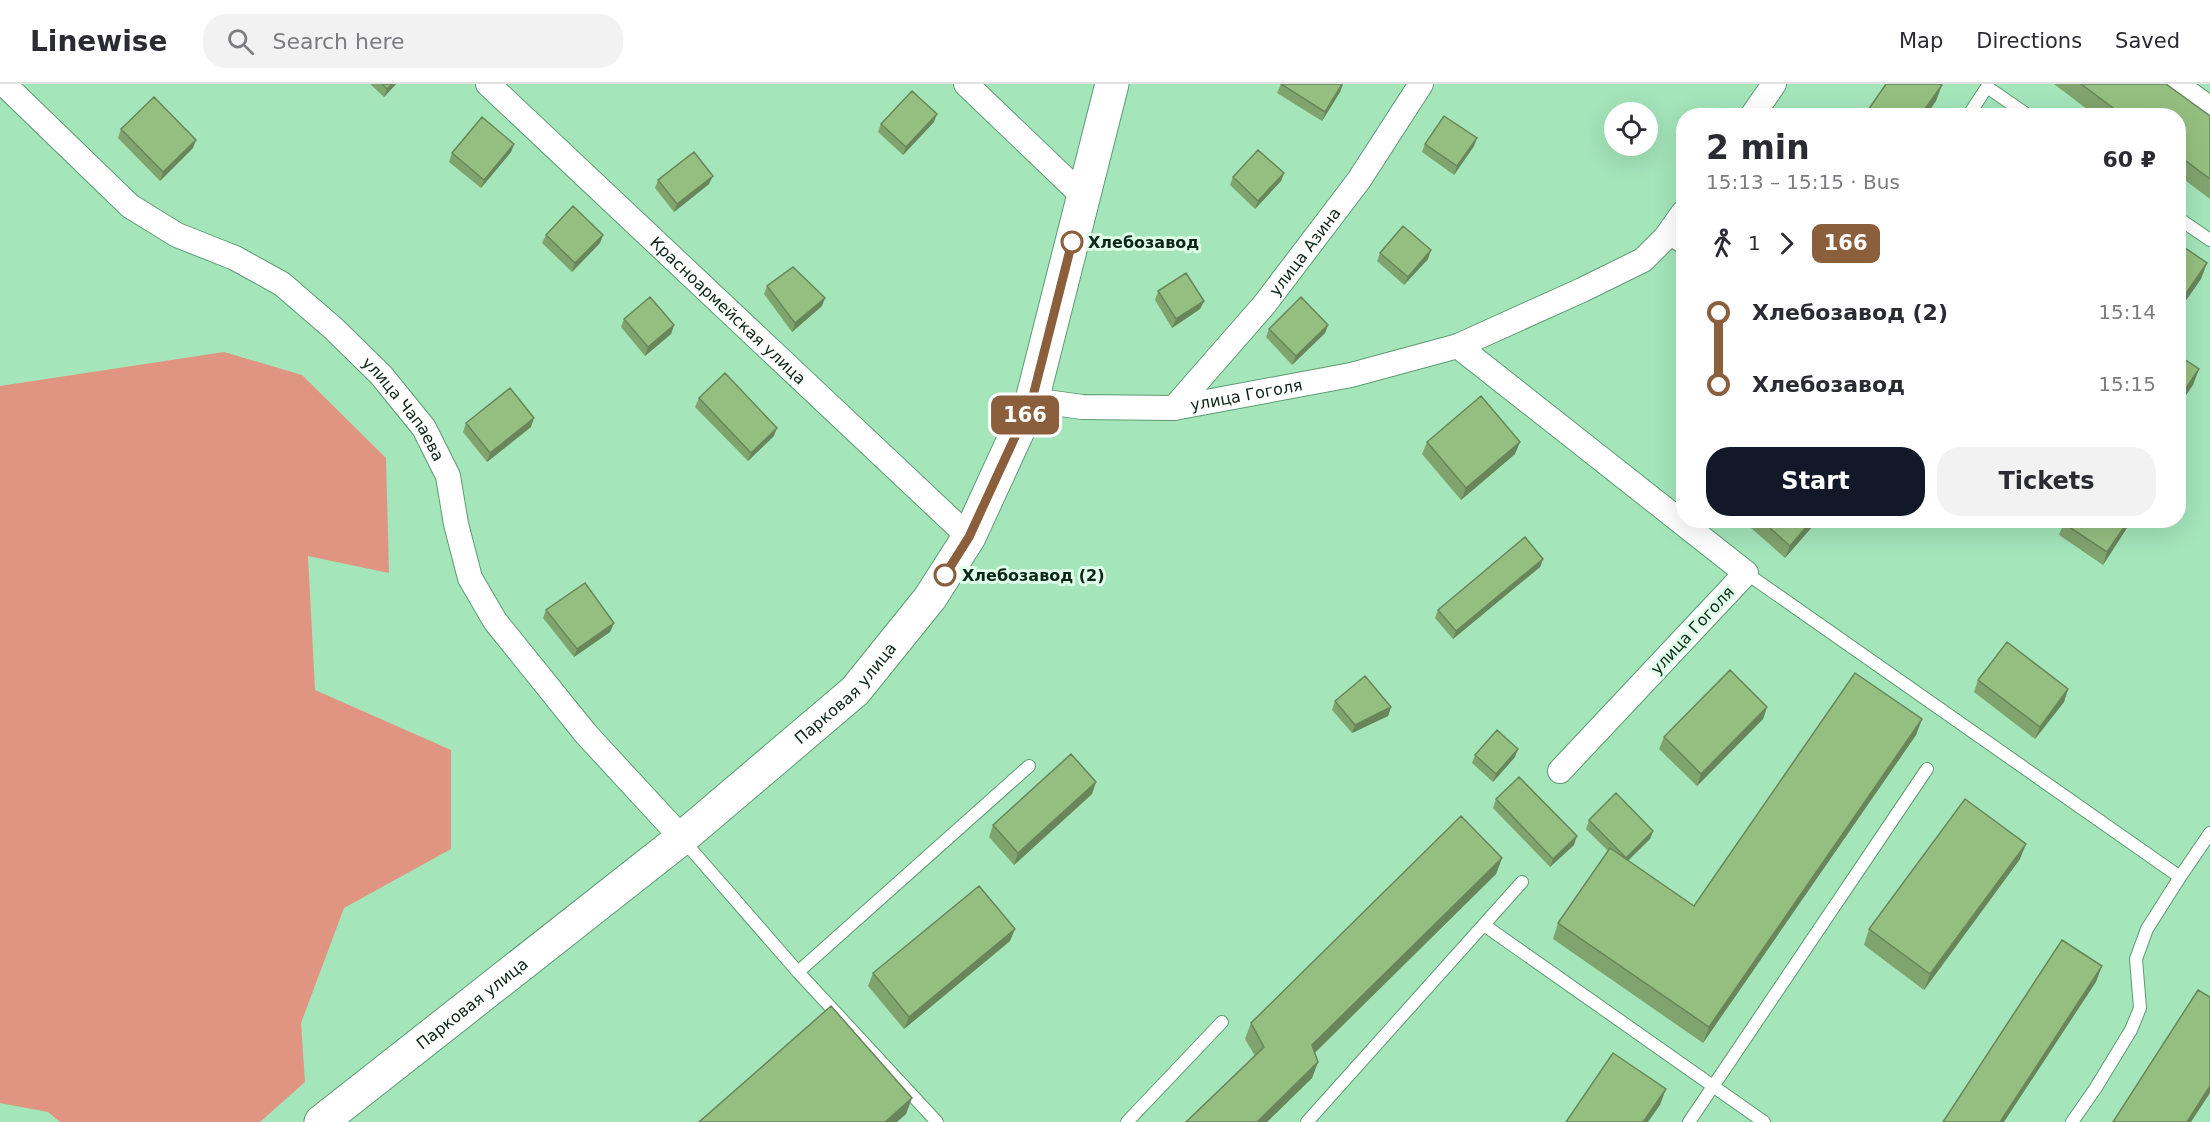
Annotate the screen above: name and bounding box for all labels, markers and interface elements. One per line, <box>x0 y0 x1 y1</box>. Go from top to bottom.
search box <box>203 14 623 68</box>
text: Linewise <box>30 25 167 58</box>
icon: search <box>224 25 257 58</box>
text: Search here <box>272 29 405 54</box>
text: Map <box>1899 29 1943 53</box>
text: Directions <box>1976 29 2082 53</box>
text: Saved <box>2115 29 2180 53</box>
map controls <box>1604 102 1658 156</box>
button: locate <box>1604 102 1658 156</box>
text: 2 min <box>1706 128 1810 167</box>
text: 60 ₽ <box>2102 147 2156 172</box>
text: 15:13 – 15:15 · Bus <box>1706 170 1900 194</box>
street label: улица Азина <box>1265 204 1345 300</box>
icon: walk <box>1706 227 1739 260</box>
icon: forward <box>1770 227 1803 260</box>
marker: Хлебозавод <box>1061 231 1083 253</box>
text: 1 <box>1748 231 1761 255</box>
text: 166 <box>1824 231 1868 255</box>
street label: Красноармейская улица <box>646 233 810 388</box>
place label: Хлебозавод <box>1088 233 1199 252</box>
text: Хлебозавод (2) <box>1752 300 1948 325</box>
text: 15:14 <box>2098 300 2156 324</box>
street label: улица Чапаева <box>358 353 448 464</box>
text: Хлебозавод <box>1752 372 1905 397</box>
text: 15:15 <box>2098 372 2156 396</box>
street label: улица Гоголя <box>1189 375 1304 415</box>
line badge: 166 <box>990 396 1060 434</box>
text: 166 <box>1003 403 1047 427</box>
button: Start <box>1706 447 1925 516</box>
button: Tickets <box>1937 447 2156 516</box>
marker: Хлебозавод (2) <box>934 564 956 586</box>
place label: Хлебозавод (2) <box>962 566 1105 585</box>
street label: улица Гоголя <box>1647 582 1738 678</box>
street label: Парковая улица <box>791 639 900 748</box>
street label: Парковая улица <box>413 954 532 1053</box>

